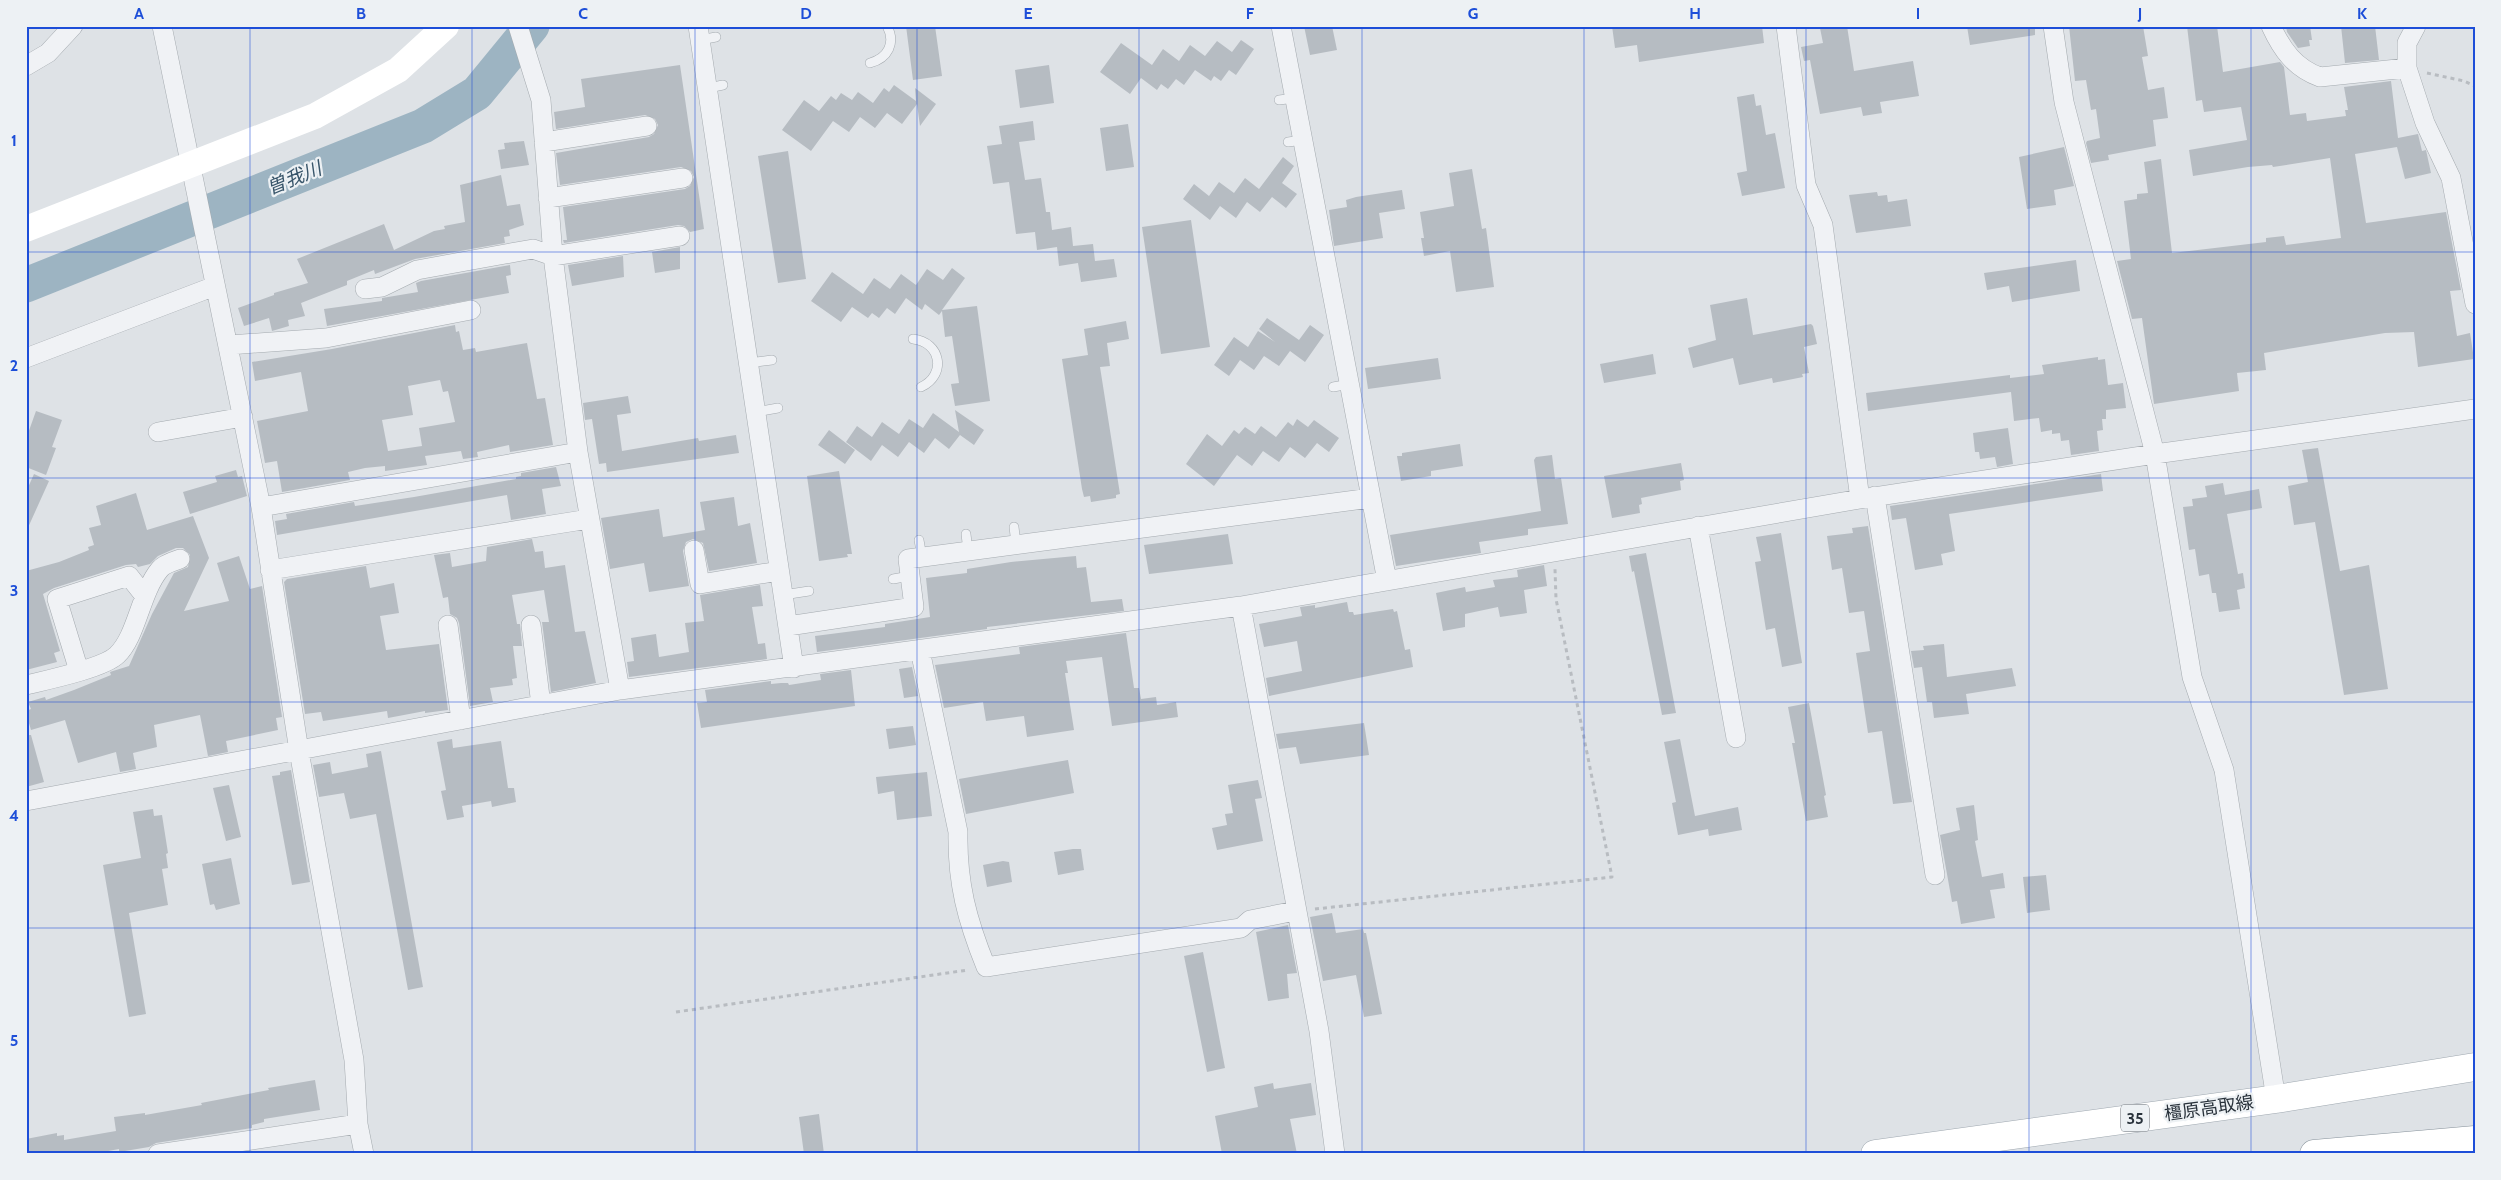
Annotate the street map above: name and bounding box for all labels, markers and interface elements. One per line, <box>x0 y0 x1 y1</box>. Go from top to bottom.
text: A <box>134 4 144 23</box>
text: B <box>356 4 366 23</box>
text: C <box>578 4 588 23</box>
text: D <box>800 4 812 23</box>
text: E <box>1023 4 1033 23</box>
text: F <box>1246 4 1255 23</box>
text: G <box>1468 4 1478 23</box>
text: H <box>1689 4 1701 23</box>
text: I <box>1916 4 1920 23</box>
text: J <box>2137 4 2142 23</box>
text: K <box>2357 4 2367 23</box>
text: 1 <box>11 131 17 150</box>
water label: 曽我川 <box>263 156 327 199</box>
text: 2 <box>10 356 18 375</box>
text: 3 <box>10 581 18 600</box>
text: 4 <box>9 806 19 825</box>
text: 5 <box>10 1031 18 1050</box>
street label: 橿原高取線 <box>2163 1091 2255 1125</box>
road number: 35 <box>2121 1104 2149 1132</box>

